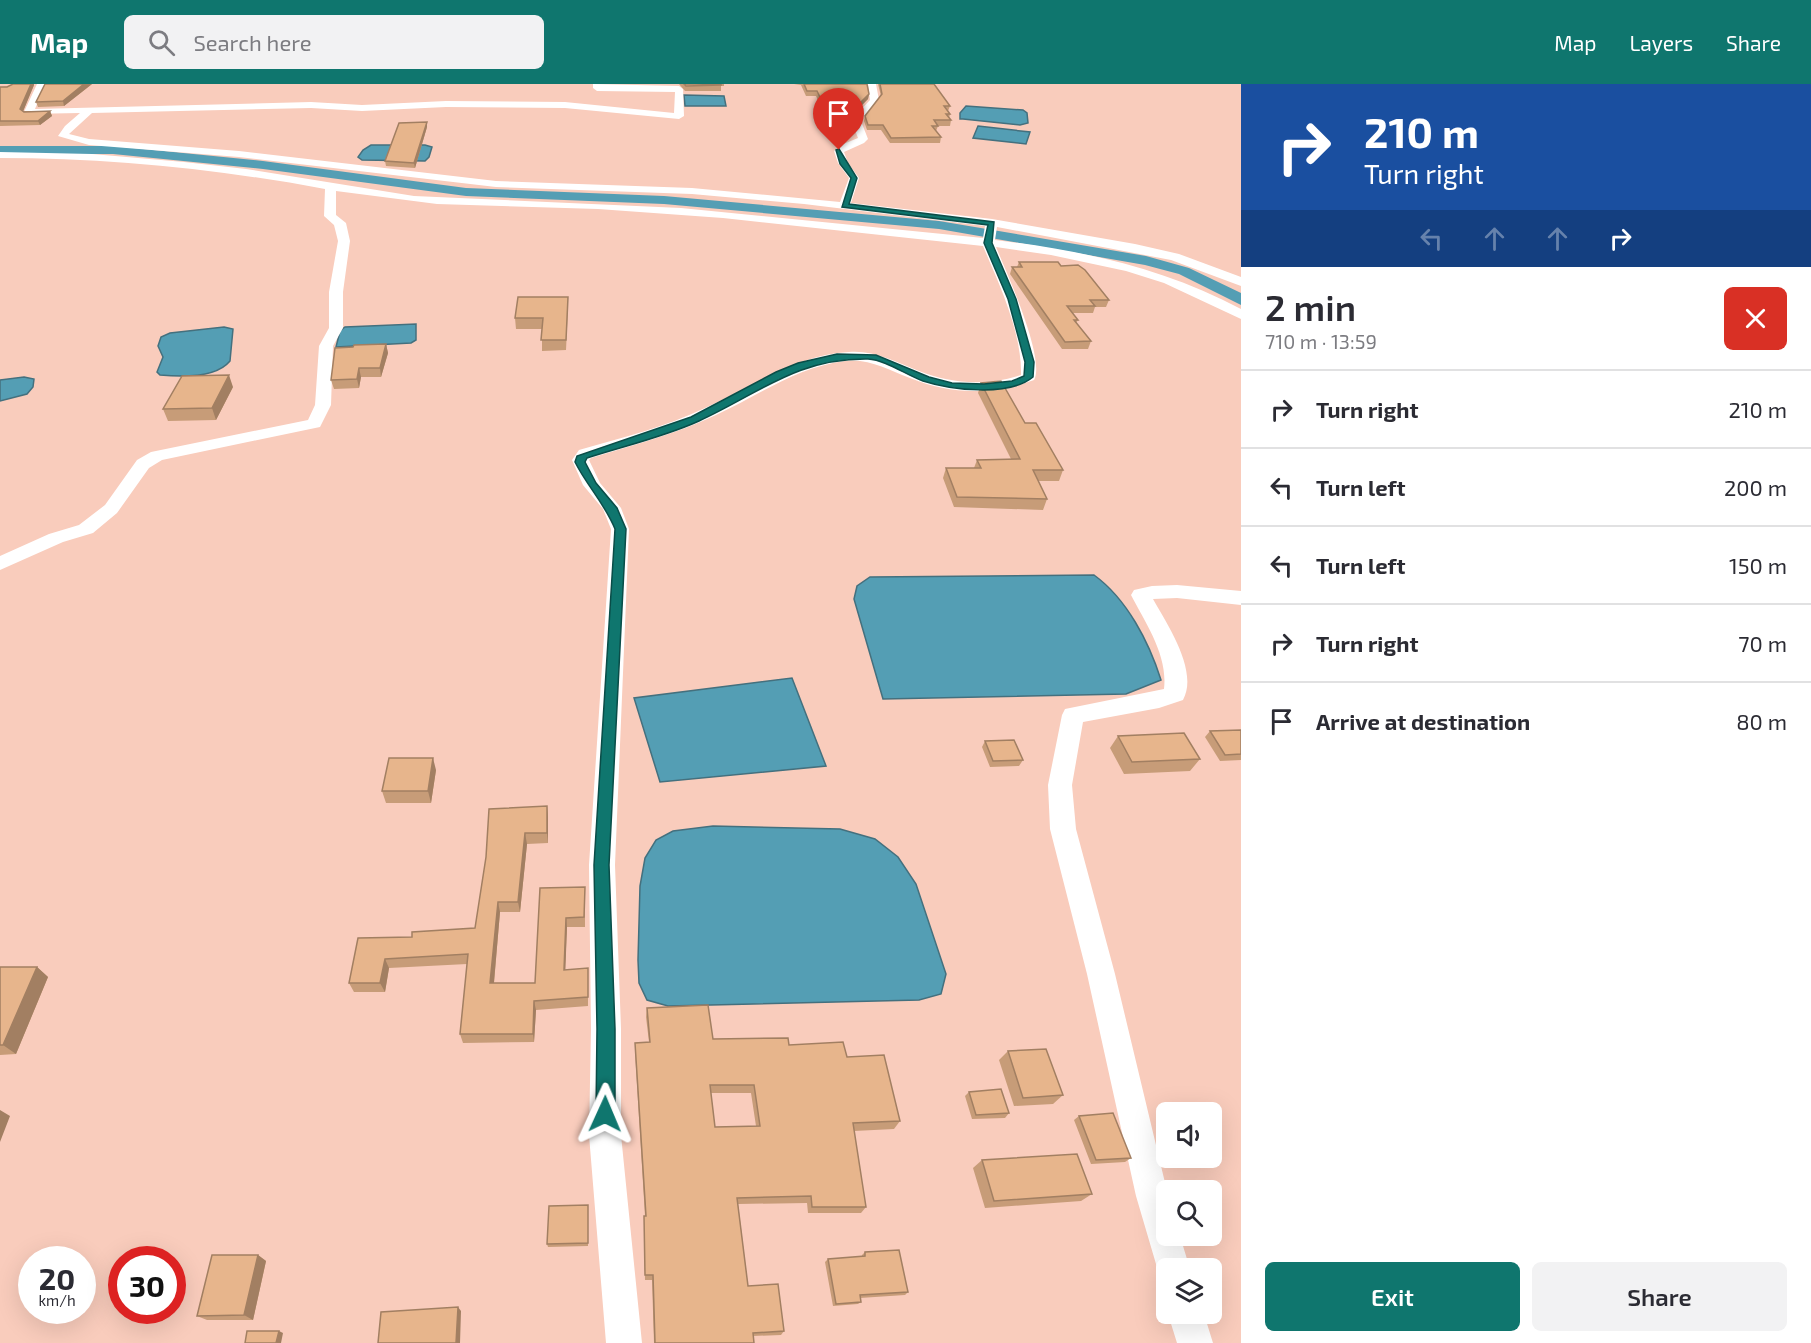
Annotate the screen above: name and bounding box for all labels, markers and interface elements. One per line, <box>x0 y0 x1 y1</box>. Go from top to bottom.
search box <box>124 15 544 69</box>
text: Map <box>30 25 88 59</box>
icon: search <box>145 26 178 59</box>
text: Search here <box>193 29 312 55</box>
text: Map <box>1554 30 1596 55</box>
text: Layers <box>1629 30 1693 55</box>
text: Share <box>1726 30 1781 55</box>
pin <box>813 88 864 150</box>
icon: arrive <box>822 97 855 130</box>
text: 210 m <box>1364 106 1479 156</box>
icon: right <box>1265 108 1343 186</box>
text: Turn right <box>1364 157 1484 189</box>
icon: left <box>1415 222 1448 255</box>
icon: ahead <box>1478 222 1511 255</box>
icon: ahead <box>1541 222 1574 255</box>
icon: right <box>1604 222 1637 255</box>
text: 2 min <box>1265 285 1356 328</box>
button: close <box>1724 287 1787 350</box>
text: 710 m · 13:59 <box>1265 329 1377 353</box>
icon: right <box>1265 393 1298 426</box>
text: Turn right <box>1316 396 1418 422</box>
text: 210 m <box>1728 396 1787 422</box>
icon: left <box>1265 471 1298 504</box>
text: Turn left <box>1316 474 1405 500</box>
text: 200 m <box>1724 474 1787 500</box>
icon: left <box>1265 549 1298 582</box>
text: Turn left <box>1316 552 1405 578</box>
text: 150 m <box>1729 552 1787 578</box>
icon: right <box>1265 627 1298 660</box>
text: Turn right <box>1316 630 1418 656</box>
text: 70 m <box>1738 630 1787 656</box>
icon: arrive <box>1265 705 1298 738</box>
text: Arrive at destination <box>1316 708 1530 734</box>
text: 80 m <box>1736 708 1787 734</box>
position arrow <box>573 1082 637 1146</box>
map controls <box>1156 1102 1222 1324</box>
button: sound <box>1156 1102 1222 1168</box>
button: search <box>1156 1180 1222 1246</box>
speed limit sign: 30 <box>108 1246 186 1324</box>
button: layers <box>1156 1258 1222 1324</box>
text: 20 <box>39 1260 75 1296</box>
button: Exit <box>1265 1262 1520 1331</box>
button: Share <box>1532 1262 1787 1331</box>
text: km/h <box>38 1291 76 1309</box>

